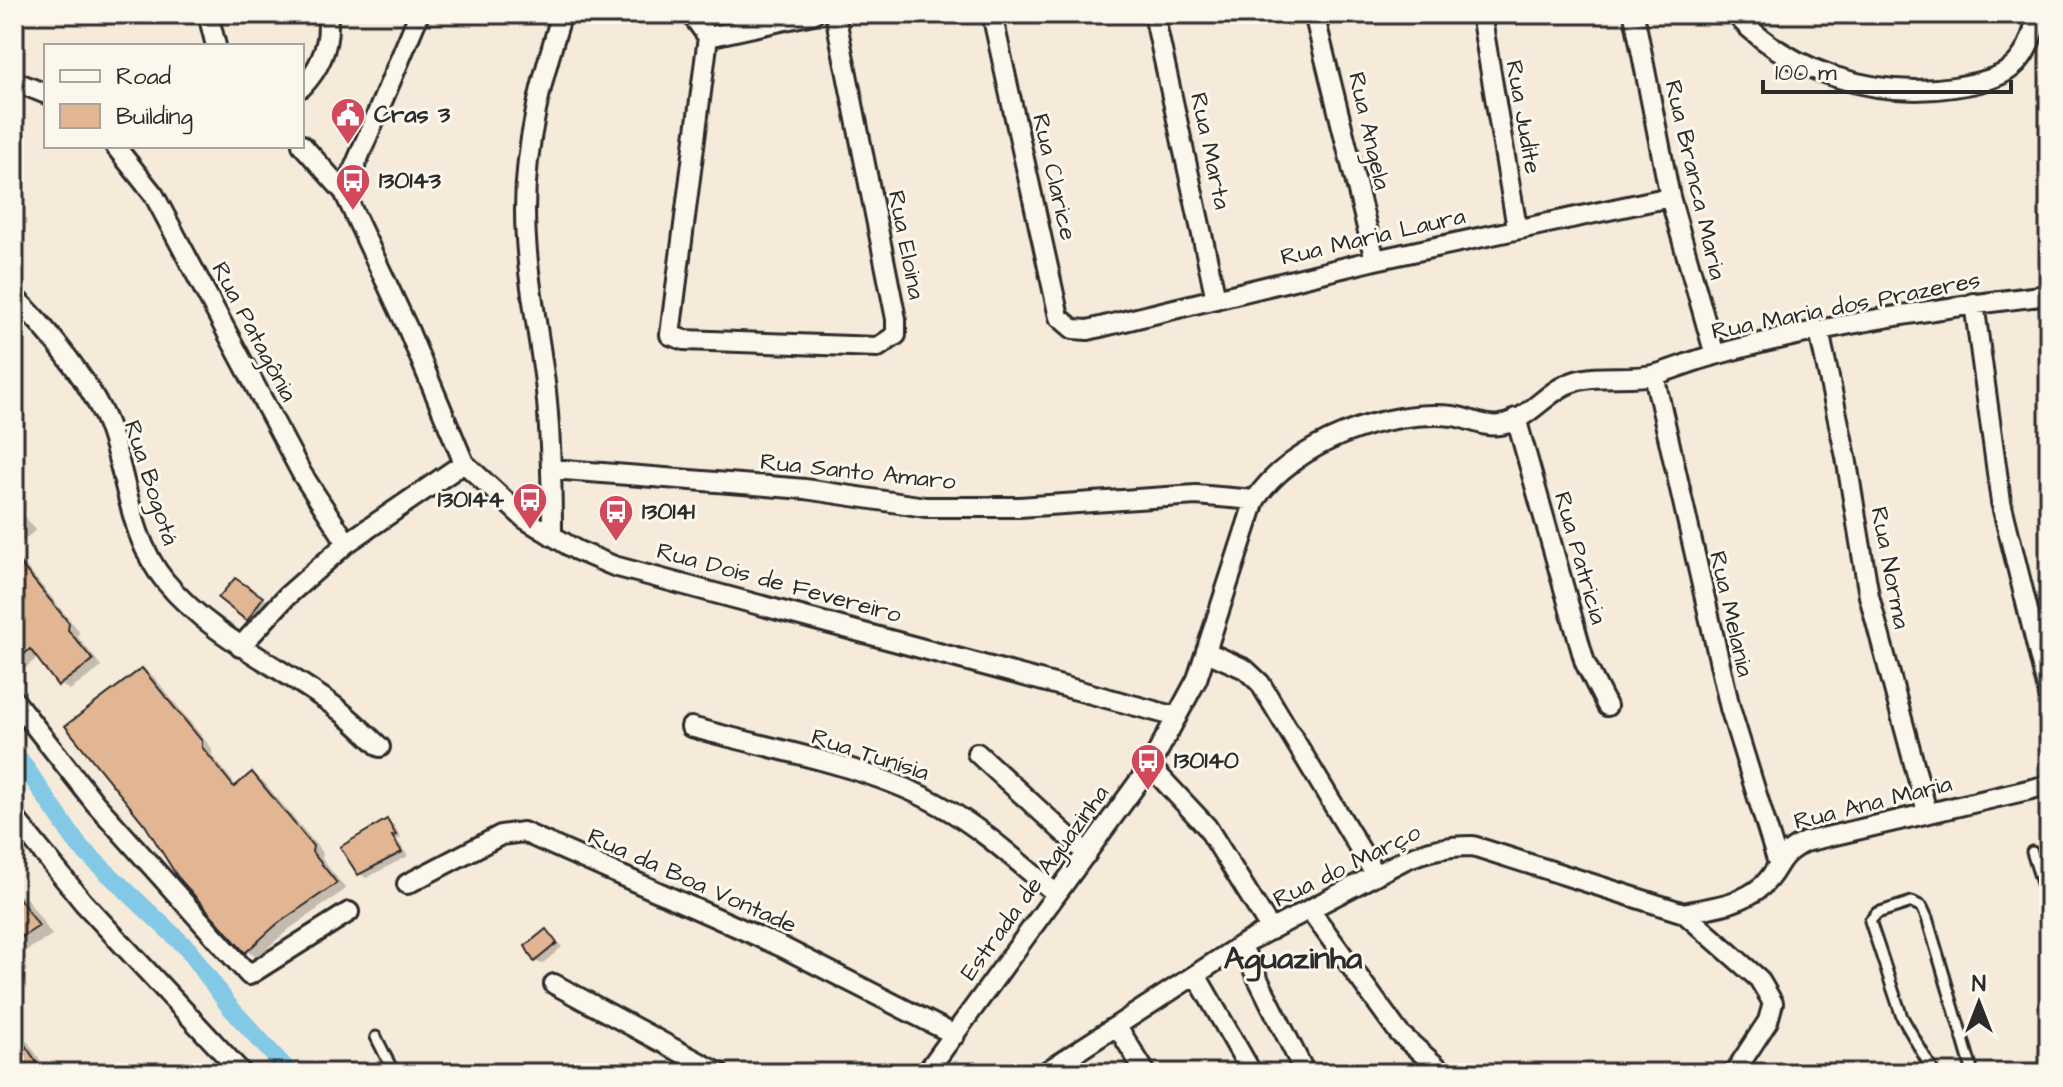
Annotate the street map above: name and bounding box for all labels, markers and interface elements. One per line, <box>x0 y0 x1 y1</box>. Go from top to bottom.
legend <box>44 44 304 148</box>
scale bar <box>1763 44 2011 94</box>
text: 100 m <box>1775 56 1837 90</box>
street label: Rua Judite <box>1496 58 1550 176</box>
text: Road <box>116 60 171 94</box>
street label: Rua Angela <box>1338 69 1399 193</box>
street label: Rua Branca Maria <box>1656 77 1734 283</box>
street label: Rua Marta <box>1181 90 1239 212</box>
public building icon: Cras 3 <box>329 96 367 146</box>
place label: Cras 3 <box>374 98 451 132</box>
text: Building <box>116 100 193 135</box>
street label: Rua Clarice <box>1023 110 1085 244</box>
bus stop icon: 130143 <box>334 162 372 212</box>
place label: 130143 <box>379 164 442 198</box>
street label: Rua Eloina <box>879 188 933 302</box>
street label: Rua Maria Laura <box>1277 199 1469 275</box>
street label: Rua Patagônia <box>202 256 305 409</box>
street label: Rua Maria dos Prazeres <box>1709 263 1983 349</box>
street label: Rua Bogotá <box>114 416 187 550</box>
street label: Rua Santo Amaro <box>758 445 958 499</box>
bus stop icon: 130144 <box>511 481 549 531</box>
place label: 130144 <box>438 483 505 517</box>
street label: Rua Patricia <box>1545 488 1615 628</box>
bus stop icon: 130141 <box>597 493 635 543</box>
place label: 130141 <box>642 495 696 529</box>
street label: Rua Norma <box>1862 504 1918 632</box>
street label: Rua Dois de Fevereiro <box>653 534 906 632</box>
street label: Rua Melania <box>1700 548 1762 680</box>
street label: Rua Tunísia <box>807 720 933 790</box>
bus stop icon: 130140 <box>1129 742 1167 792</box>
place label: 130140 <box>1174 744 1239 778</box>
street label: Rua Ana Maria <box>1791 767 1955 839</box>
street label: Estrada de Aguazinha <box>952 778 1118 988</box>
street label: Rua do Março <box>1267 815 1427 916</box>
street label: Rua da Boa Vontade <box>582 820 802 942</box>
district label: Aguazinha <box>1224 936 1363 982</box>
north arrow <box>1939 963 2019 1043</box>
text: N <box>1972 969 1986 1000</box>

